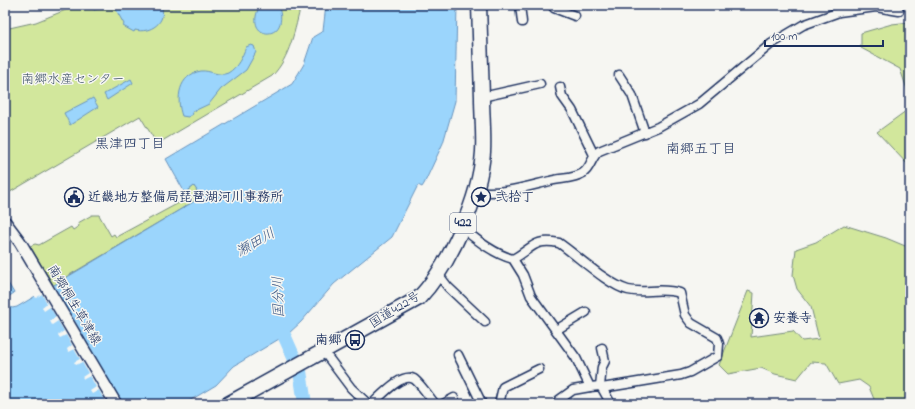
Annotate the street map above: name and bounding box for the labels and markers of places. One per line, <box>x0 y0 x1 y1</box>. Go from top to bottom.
public building icon: 近畿地方整備局琵琶湖河川事務所 <box>63 186 85 208</box>
place icon: 弐拾丁 <box>470 186 492 208</box>
place label: 近畿地方整備局琵琶湖河川事務所 <box>88 188 283 207</box>
place label: 弐拾丁 <box>495 188 534 207</box>
temple icon: 安養寺 <box>748 307 770 329</box>
place label: 安養寺 <box>773 309 812 328</box>
bus stop icon: 南郷 <box>344 329 366 351</box>
place label: 南郷 <box>315 331 341 350</box>

